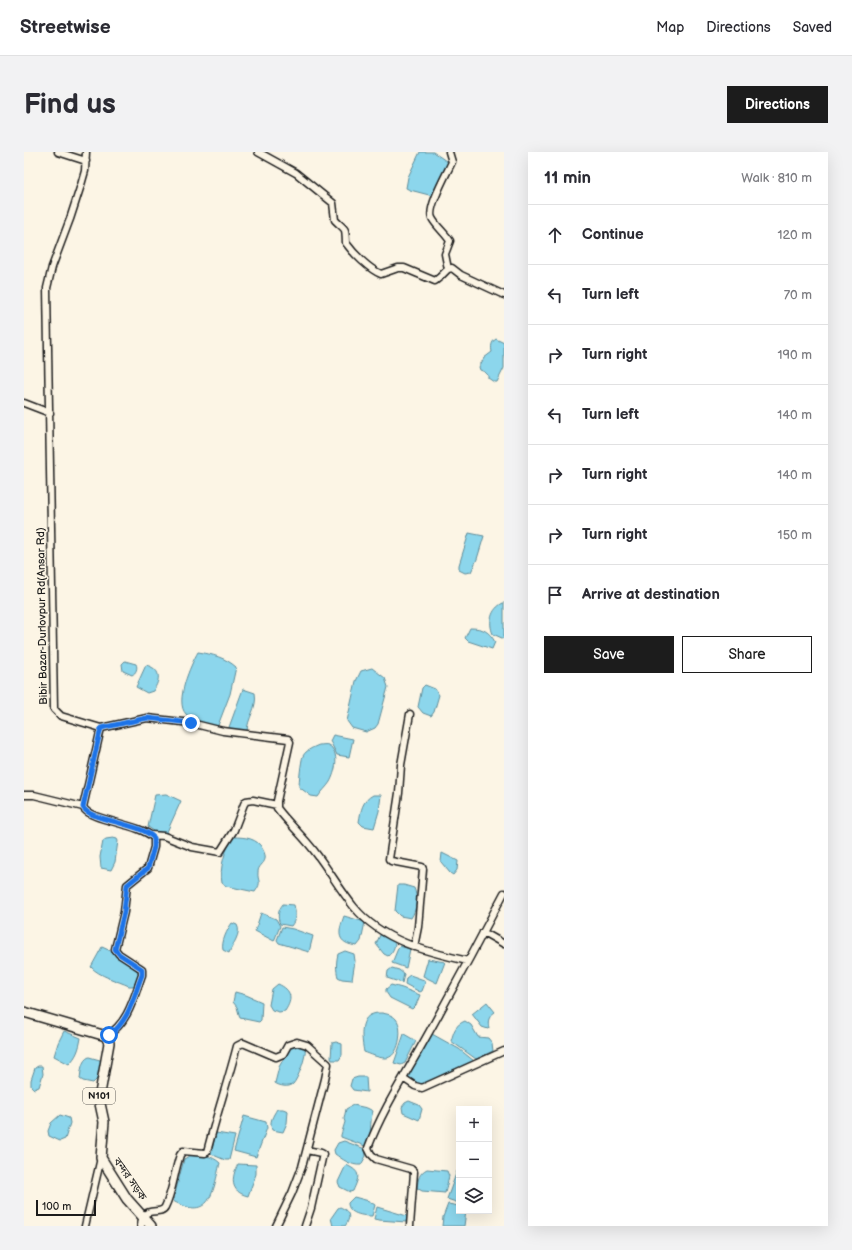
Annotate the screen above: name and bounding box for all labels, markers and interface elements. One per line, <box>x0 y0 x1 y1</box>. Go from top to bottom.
text: Streetwise <box>20 16 111 39</box>
text: Map <box>656 19 684 36</box>
text: Directions <box>706 19 771 36</box>
text: Saved <box>793 19 832 36</box>
button: Directions <box>727 86 828 123</box>
text: Find us <box>24 88 116 121</box>
text: 11 min <box>544 168 591 188</box>
text: Walk · 810 m <box>741 170 812 186</box>
icon: ahead <box>544 224 566 246</box>
text: Continue <box>582 225 644 244</box>
text: 120 m <box>777 227 812 243</box>
icon: left <box>544 284 566 306</box>
text: Turn left <box>582 285 639 304</box>
text: 70 m <box>784 287 812 303</box>
icon: right <box>544 344 566 366</box>
text: Turn right <box>582 345 647 364</box>
text: 190 m <box>778 347 812 363</box>
icon: left <box>544 404 566 426</box>
text: Turn left <box>582 405 639 424</box>
text: 140 m <box>777 407 812 423</box>
icon: right <box>544 464 566 486</box>
text: Turn right <box>582 465 647 484</box>
text: 140 m <box>777 467 812 483</box>
icon: right <box>544 524 566 546</box>
text: Turn right <box>582 525 647 544</box>
street label: Bibir Bazar-Durlovpur Rd(Ansar Rd) <box>34 527 50 705</box>
text: 150 m <box>778 527 812 543</box>
icon: arrive <box>544 584 566 606</box>
text: Arrive at destination <box>582 585 720 604</box>
button: Save <box>544 636 674 673</box>
button: Share <box>682 636 812 673</box>
route end <box>182 714 200 732</box>
route start <box>100 1026 118 1044</box>
road number: N101 <box>83 1088 115 1104</box>
map controls <box>456 1106 492 1214</box>
button: + <box>456 1106 492 1142</box>
button: − <box>456 1142 492 1178</box>
street label: বন্দর সড়ক <box>110 1154 149 1203</box>
button: layers <box>456 1178 492 1214</box>
scale bar <box>36 1198 96 1217</box>
text: 100 m <box>42 1200 71 1213</box>

